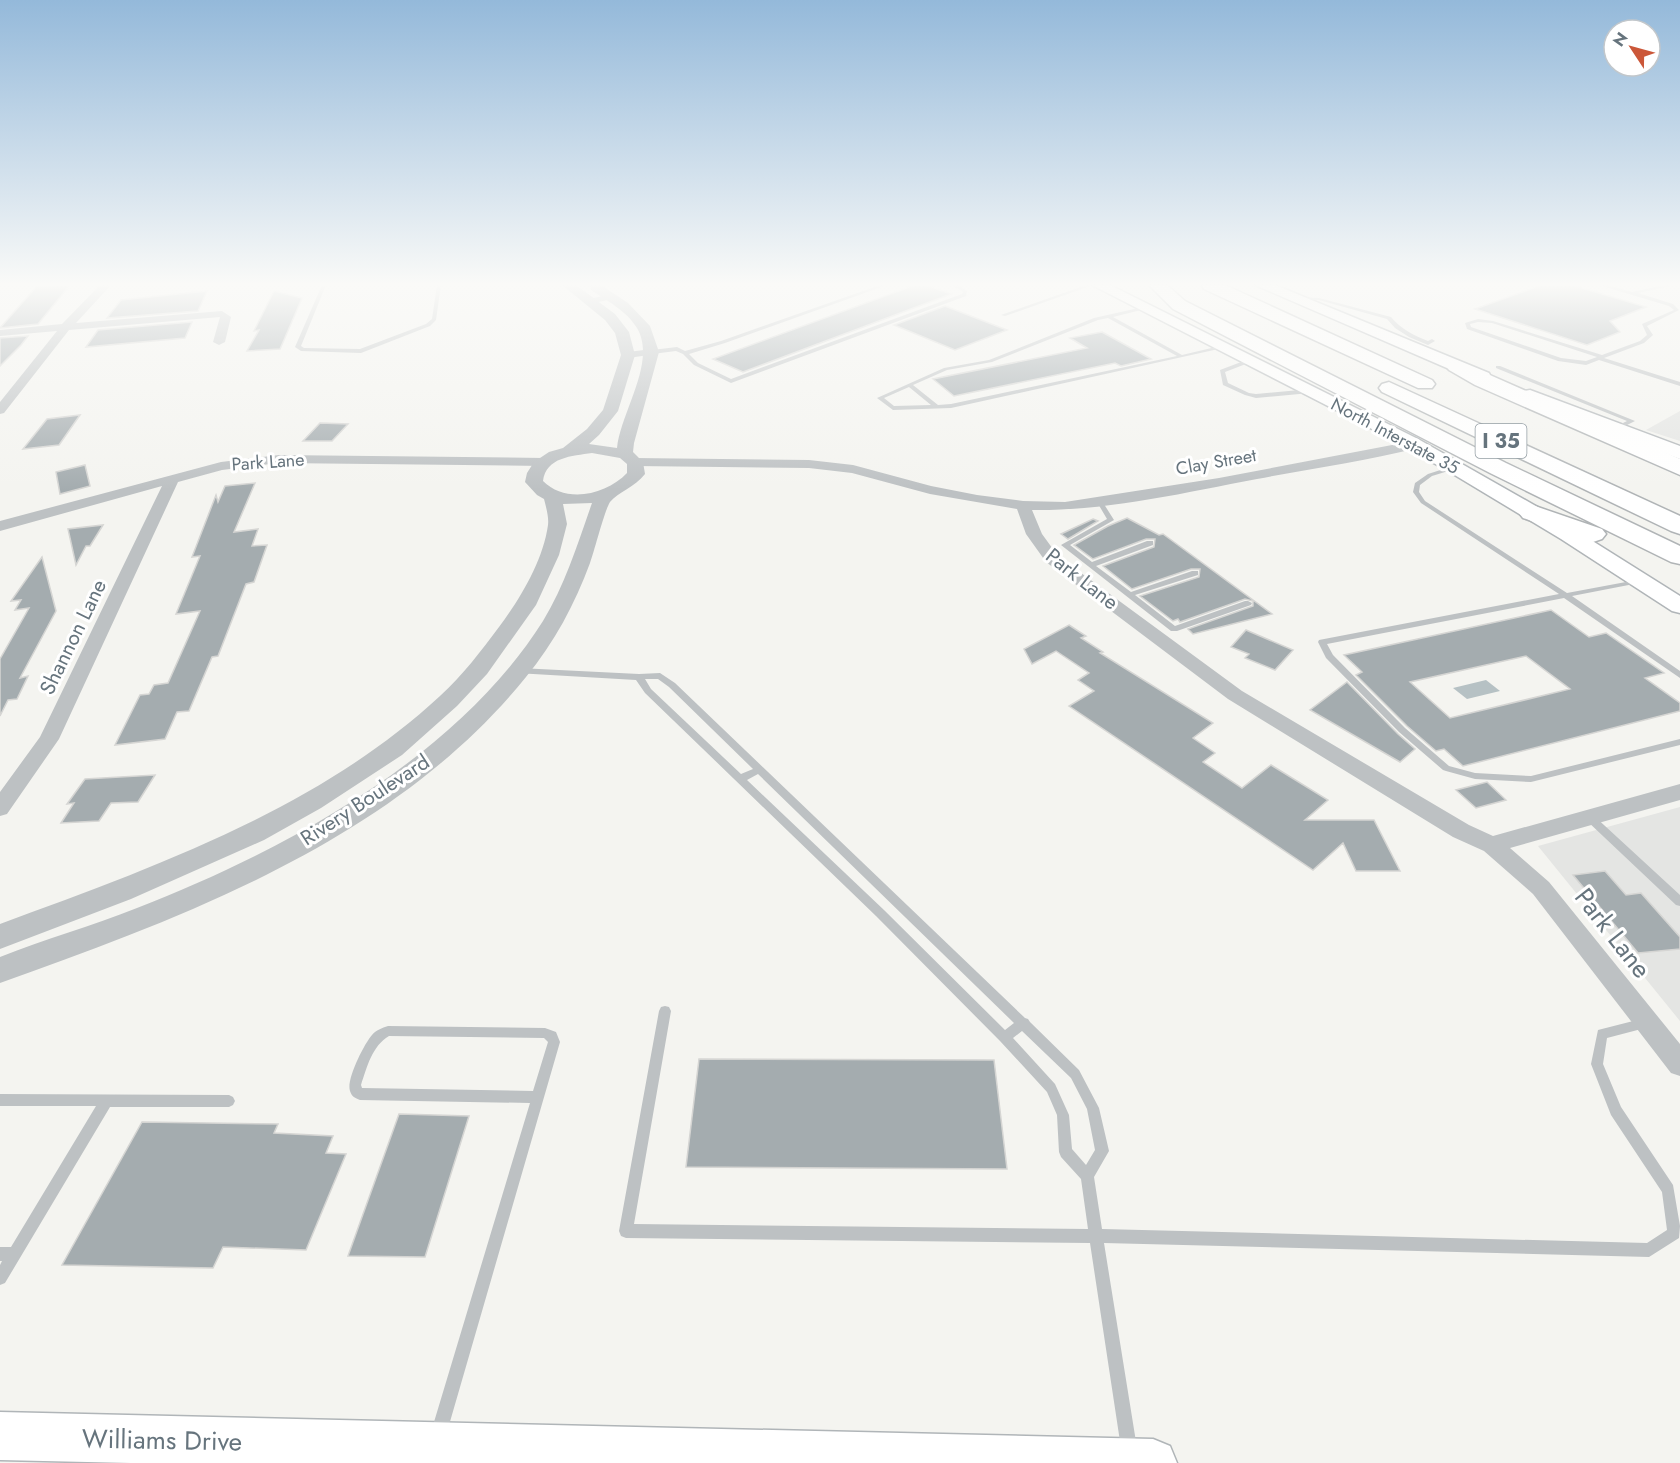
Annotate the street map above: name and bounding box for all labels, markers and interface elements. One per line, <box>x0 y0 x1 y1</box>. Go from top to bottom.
north arrow <box>1602 18 1662 78</box>
text: N <box>1607 28 1633 51</box>
street label: North Interstate 35 <box>1326 391 1464 481</box>
road number: I 35 <box>1476 424 1526 458</box>
street label: Clay Street <box>1174 442 1259 482</box>
street label: Park Lane <box>231 446 305 478</box>
street label: Park Lane <box>1039 541 1125 617</box>
street label: Shannon Lane <box>32 574 114 700</box>
street label: Rivery Boulevard <box>295 747 435 853</box>
street label: Park Lane <box>1566 880 1660 986</box>
street label: Williams Drive <box>82 1420 242 1460</box>

